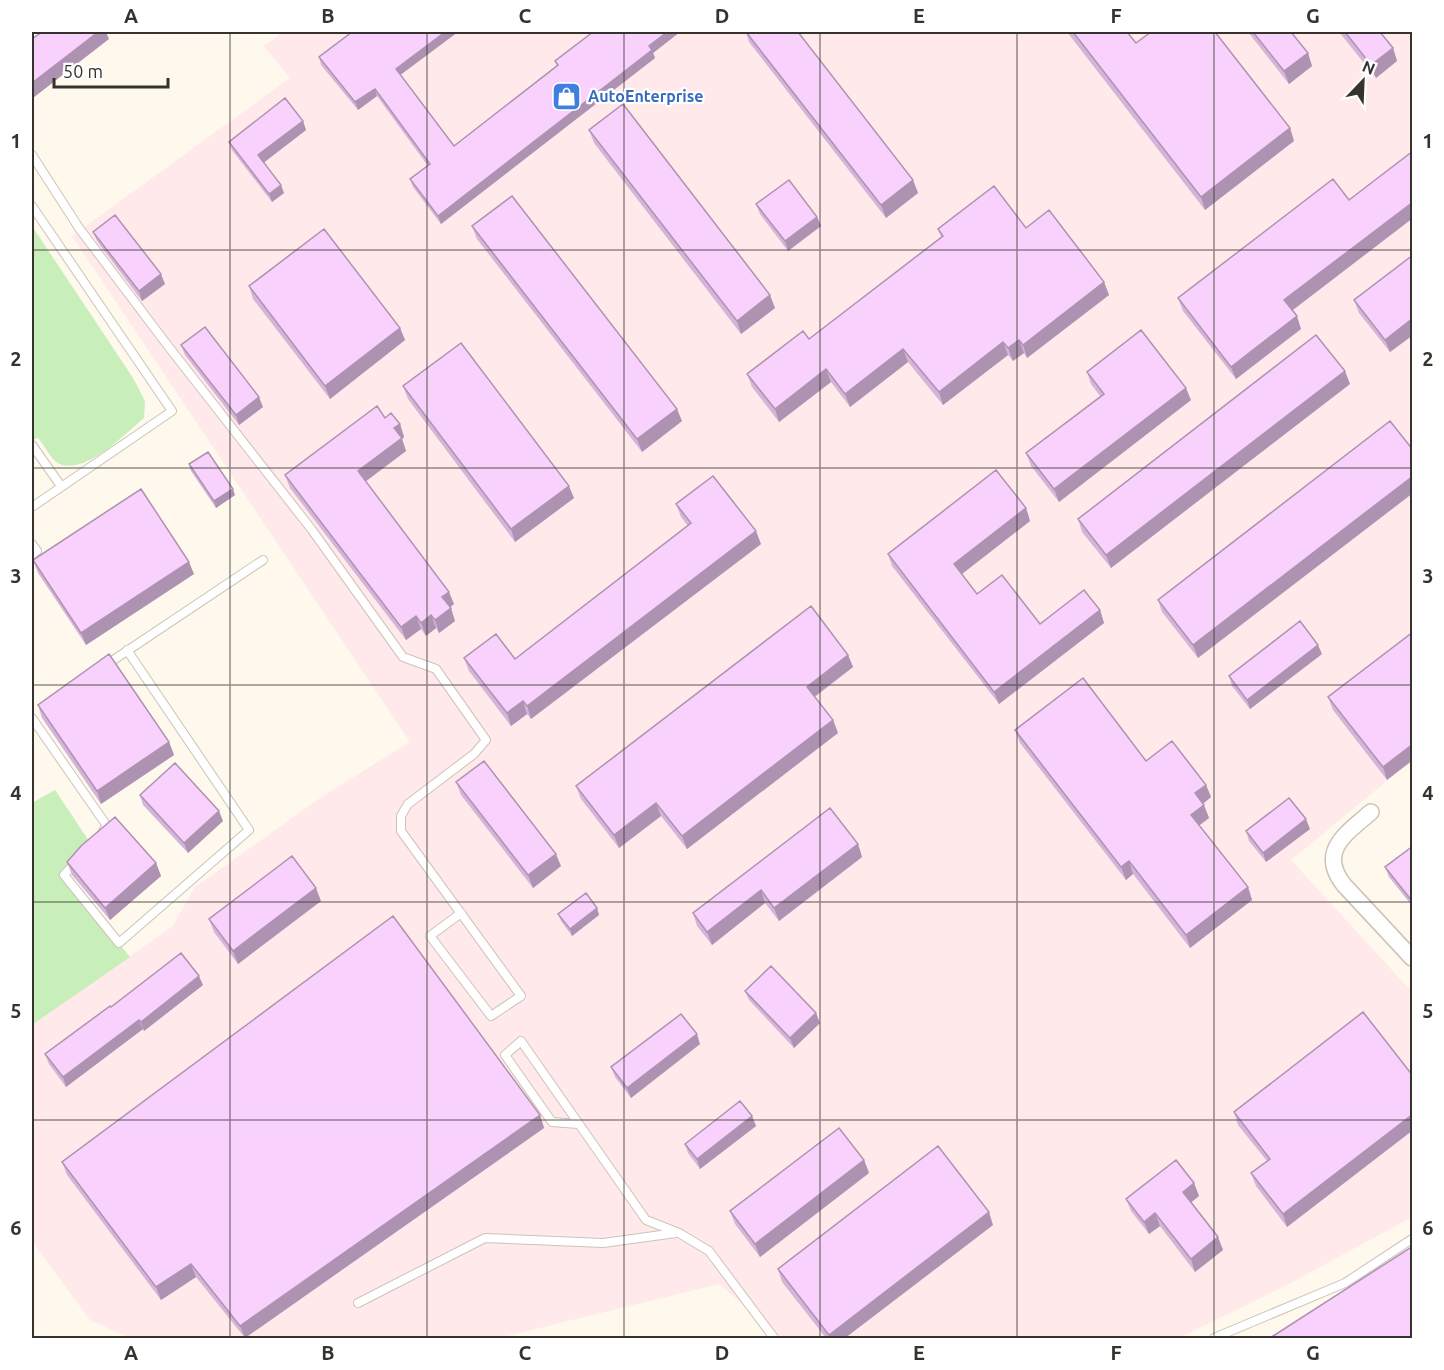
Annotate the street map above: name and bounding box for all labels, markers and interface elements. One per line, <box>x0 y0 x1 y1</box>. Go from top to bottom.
text: A <box>124 4 138 27</box>
text: B <box>321 4 335 27</box>
text: C <box>519 4 532 27</box>
text: D <box>715 4 729 27</box>
text: E <box>913 4 925 27</box>
text: F <box>1110 4 1122 27</box>
text: G <box>1306 4 1320 27</box>
scale bar <box>54 51 168 89</box>
north arrow <box>1333 51 1393 111</box>
text: N <box>1360 57 1378 78</box>
text: 50 m <box>63 61 103 81</box>
shop icon: AutoEnterprise <box>551 80 583 112</box>
place label: AutoEnterprise <box>588 87 704 105</box>
text: 1 <box>10 129 22 152</box>
text: 1 <box>1422 129 1434 152</box>
text: 2 <box>10 347 22 370</box>
text: 2 <box>1422 347 1434 370</box>
text: 3 <box>10 564 22 587</box>
text: 3 <box>1422 564 1434 587</box>
text: 4 <box>10 781 22 804</box>
text: 4 <box>1422 781 1434 804</box>
text: 5 <box>10 999 22 1022</box>
text: 5 <box>1422 999 1434 1022</box>
text: 6 <box>10 1216 22 1239</box>
text: 6 <box>1422 1216 1434 1239</box>
text: A <box>124 1341 138 1364</box>
text: B <box>321 1341 335 1364</box>
text: C <box>519 1341 532 1364</box>
text: D <box>715 1341 729 1364</box>
text: E <box>913 1341 925 1364</box>
text: F <box>1110 1341 1122 1364</box>
text: G <box>1306 1341 1320 1364</box>

